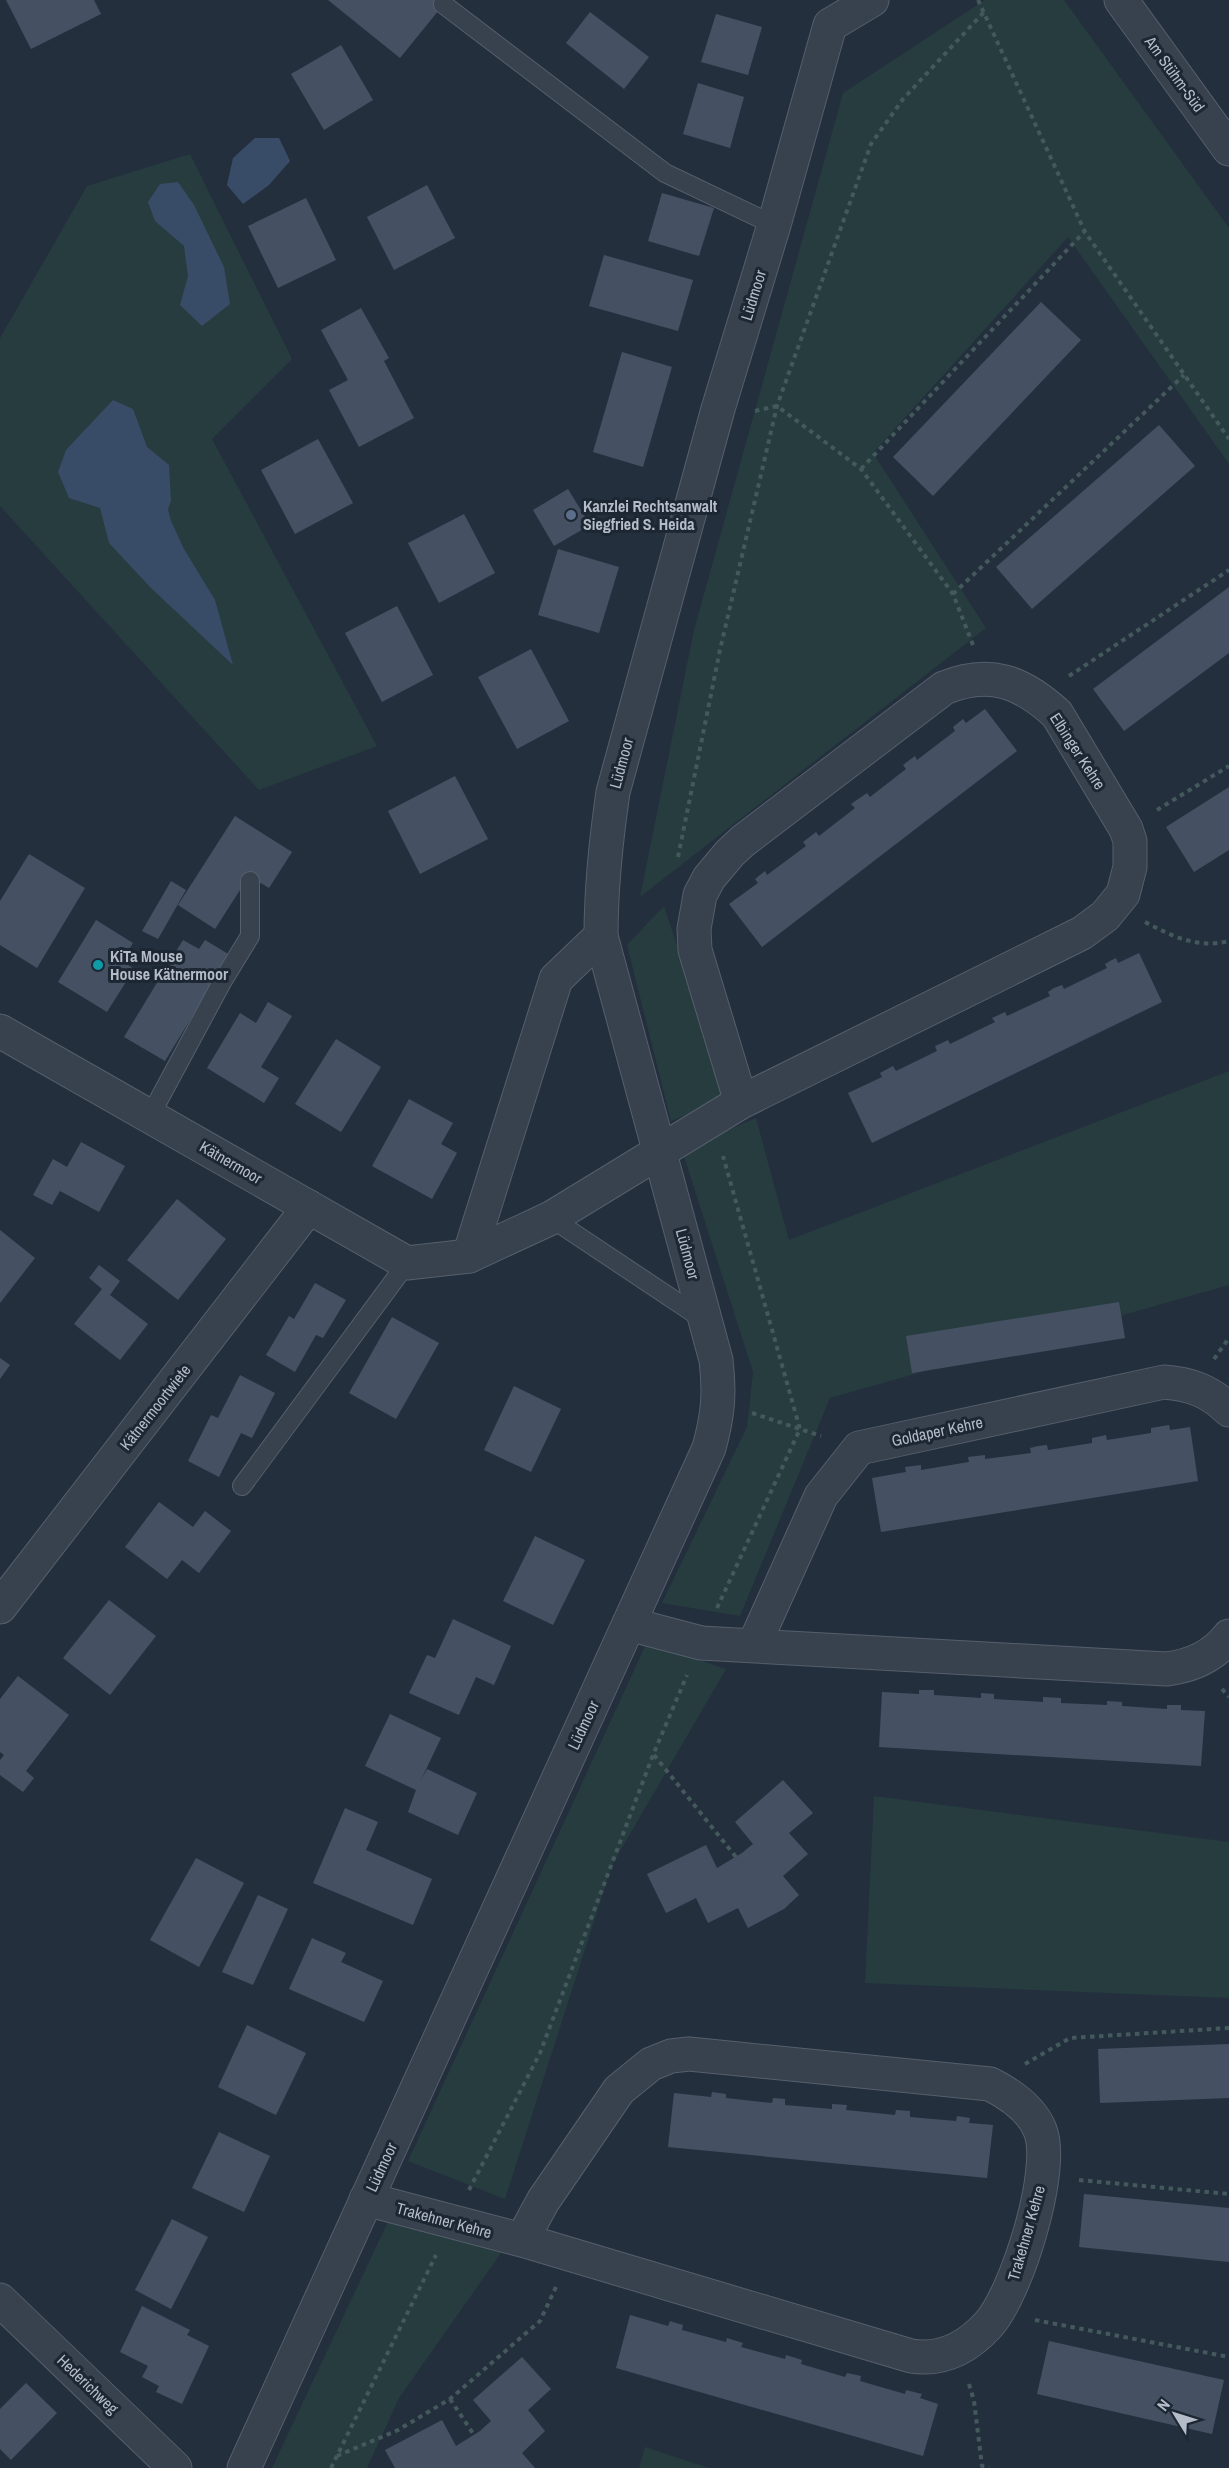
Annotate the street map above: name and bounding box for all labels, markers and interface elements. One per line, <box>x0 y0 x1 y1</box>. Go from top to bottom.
street label: Am Stühm-Süd <box>1139 31 1210 116</box>
street label: Lüdmoor <box>735 266 771 323</box>
place label: Kanzlei Rechtsanwalt Siegfried S. Heida <box>583 495 718 535</box>
marker: Kanzlei Rechtsanwalt Siegfried S. Heida <box>564 508 578 522</box>
street label: Elbinger Kehre <box>1045 708 1111 794</box>
street label: Lüdmoor <box>604 735 638 791</box>
place label: KiTa Mouse House Kätnermoor <box>110 945 229 985</box>
marker: KiTa Mouse House Kätnermoor <box>91 958 105 972</box>
street label: Kätnermoor <box>196 1135 267 1189</box>
street label: Lüdmoor <box>671 1226 705 1282</box>
street label: Kätnermoortwiete <box>114 1359 196 1455</box>
street label: Goldaper Kehre <box>889 1411 985 1451</box>
street label: Lüdmoor <box>562 1696 604 1753</box>
street label: Lüdmoor <box>360 2138 402 2195</box>
street label: Trakehner Kehre <box>1002 2183 1050 2283</box>
street label: Trakehner Kehre <box>394 2197 494 2243</box>
street label: Hederichweg <box>53 2349 124 2419</box>
north arrow <box>1145 2384 1205 2444</box>
text: N <box>1152 2394 1175 2415</box>

